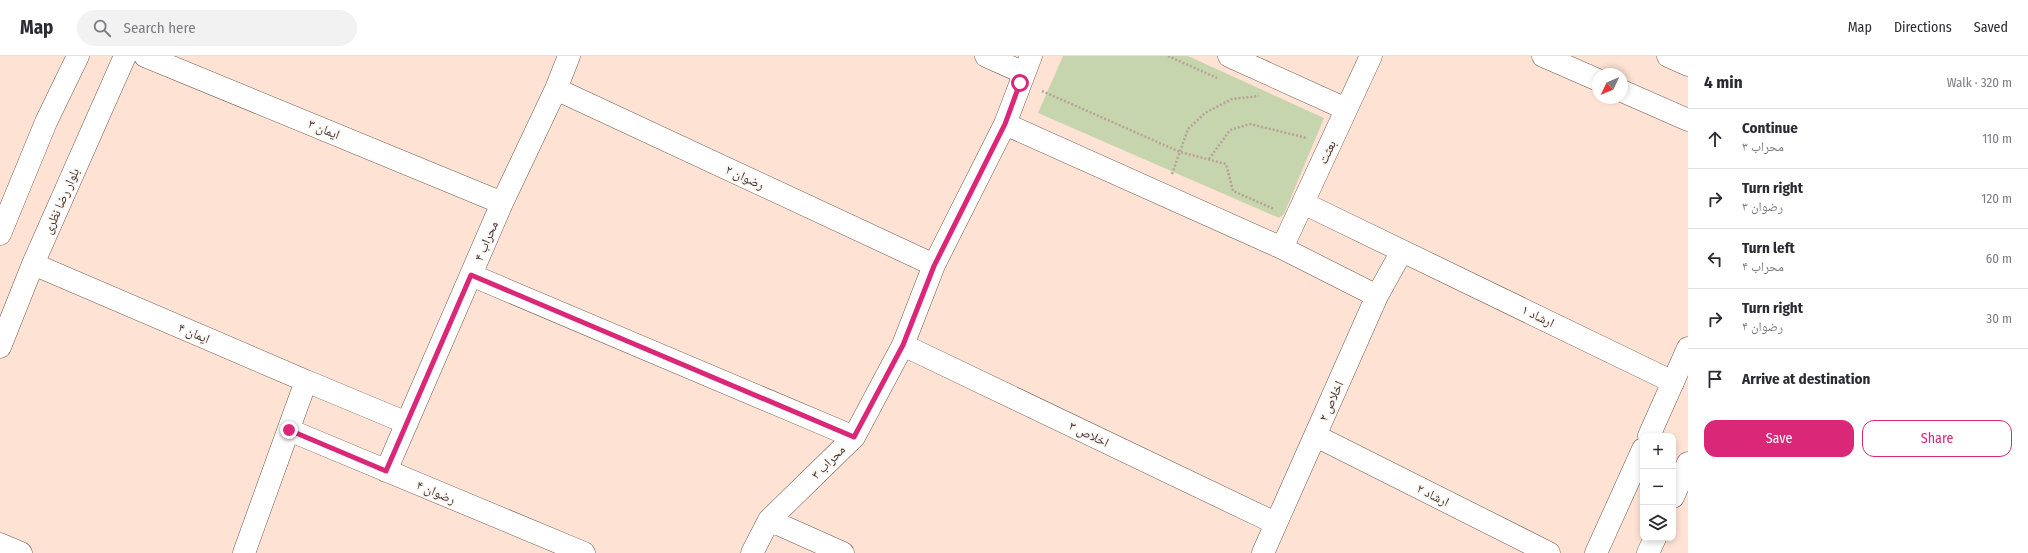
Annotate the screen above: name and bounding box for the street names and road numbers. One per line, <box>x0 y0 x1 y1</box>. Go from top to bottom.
street label: ایمان ۳ <box>306 116 342 143</box>
street label: بعثت <box>1315 138 1339 166</box>
street label: رضوان ۲ <box>723 162 767 193</box>
street label: بلوار رضا نظری <box>40 166 83 237</box>
street label: محراب ۴ <box>471 219 502 264</box>
street label: ارشاد ۱ <box>1519 302 1557 331</box>
street label: ایمان ۴ <box>176 320 212 347</box>
street label: اخلاص ۲ <box>1316 379 1347 424</box>
street label: اخلاص ۳ <box>1066 418 1111 451</box>
street label: محراب ۳ <box>808 442 849 483</box>
street label: رضوان ۴ <box>414 477 458 508</box>
street label: ارشاد ۲ <box>1414 481 1452 510</box>

